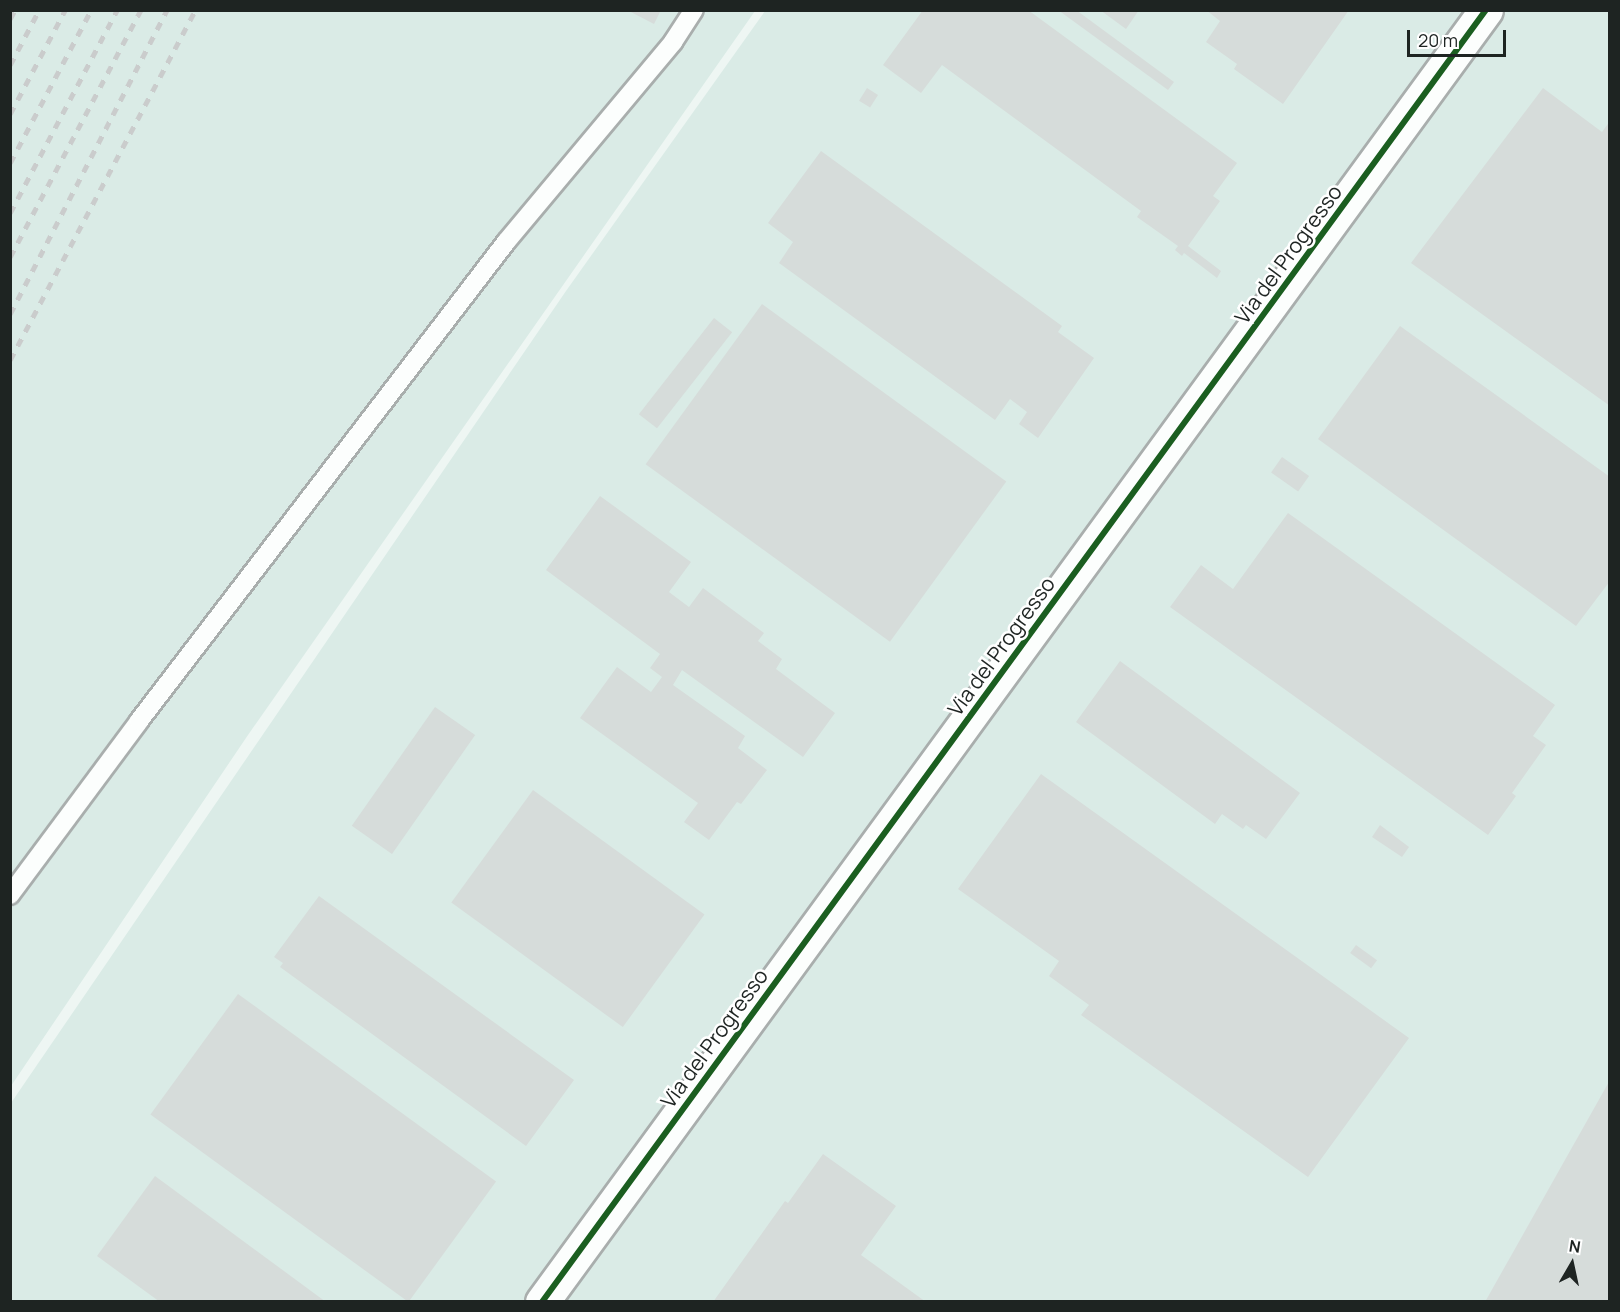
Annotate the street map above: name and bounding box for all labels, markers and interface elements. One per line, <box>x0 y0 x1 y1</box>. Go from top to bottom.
scale bar <box>1410 18 1509 56</box>
text: 20 m <box>1418 28 1458 52</box>
street label: Via del Progresso <box>1229 180 1347 328</box>
street label: Via del Progresso <box>942 572 1060 720</box>
street label: Via del Progresso <box>655 964 773 1112</box>
north arrow <box>1542 1234 1602 1294</box>
text: N <box>1567 1234 1582 1258</box>

